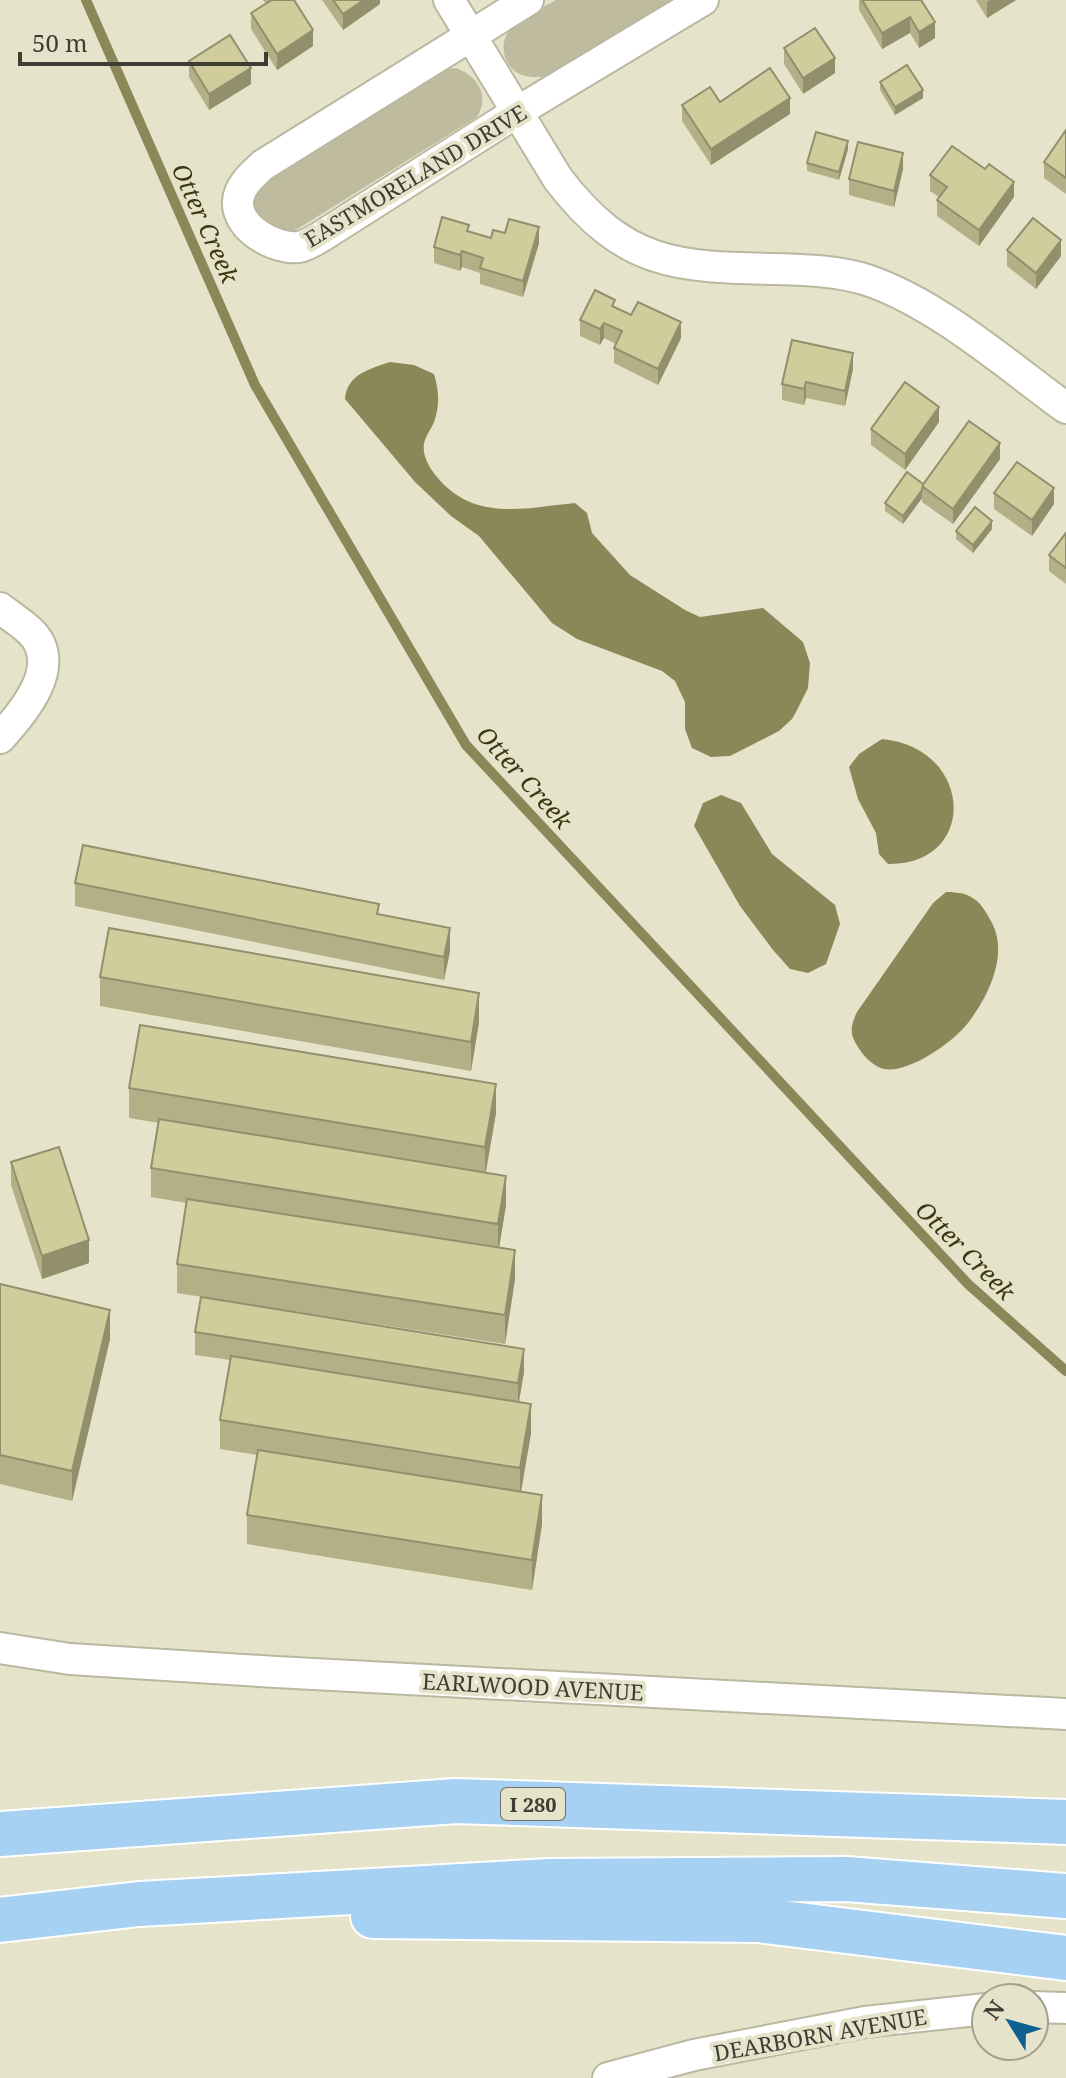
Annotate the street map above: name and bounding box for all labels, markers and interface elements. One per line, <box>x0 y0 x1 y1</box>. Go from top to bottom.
scale bar <box>20 16 266 66</box>
text: 50 m <box>32 26 88 59</box>
street label: EASTMORELAND DRIVE <box>298 97 532 253</box>
water label: Otter Creek <box>165 158 248 289</box>
water label: Otter Creek <box>470 718 581 837</box>
water label: Otter Creek <box>909 1193 1024 1308</box>
street label: EARLWOOD AVENUE <box>421 1665 645 1707</box>
road number: I 280 <box>501 1788 565 1820</box>
north arrow <box>970 1982 1050 2062</box>
text: N <box>976 1993 1010 2025</box>
street label: DEARBORN AVENUE <box>711 2000 929 2068</box>

